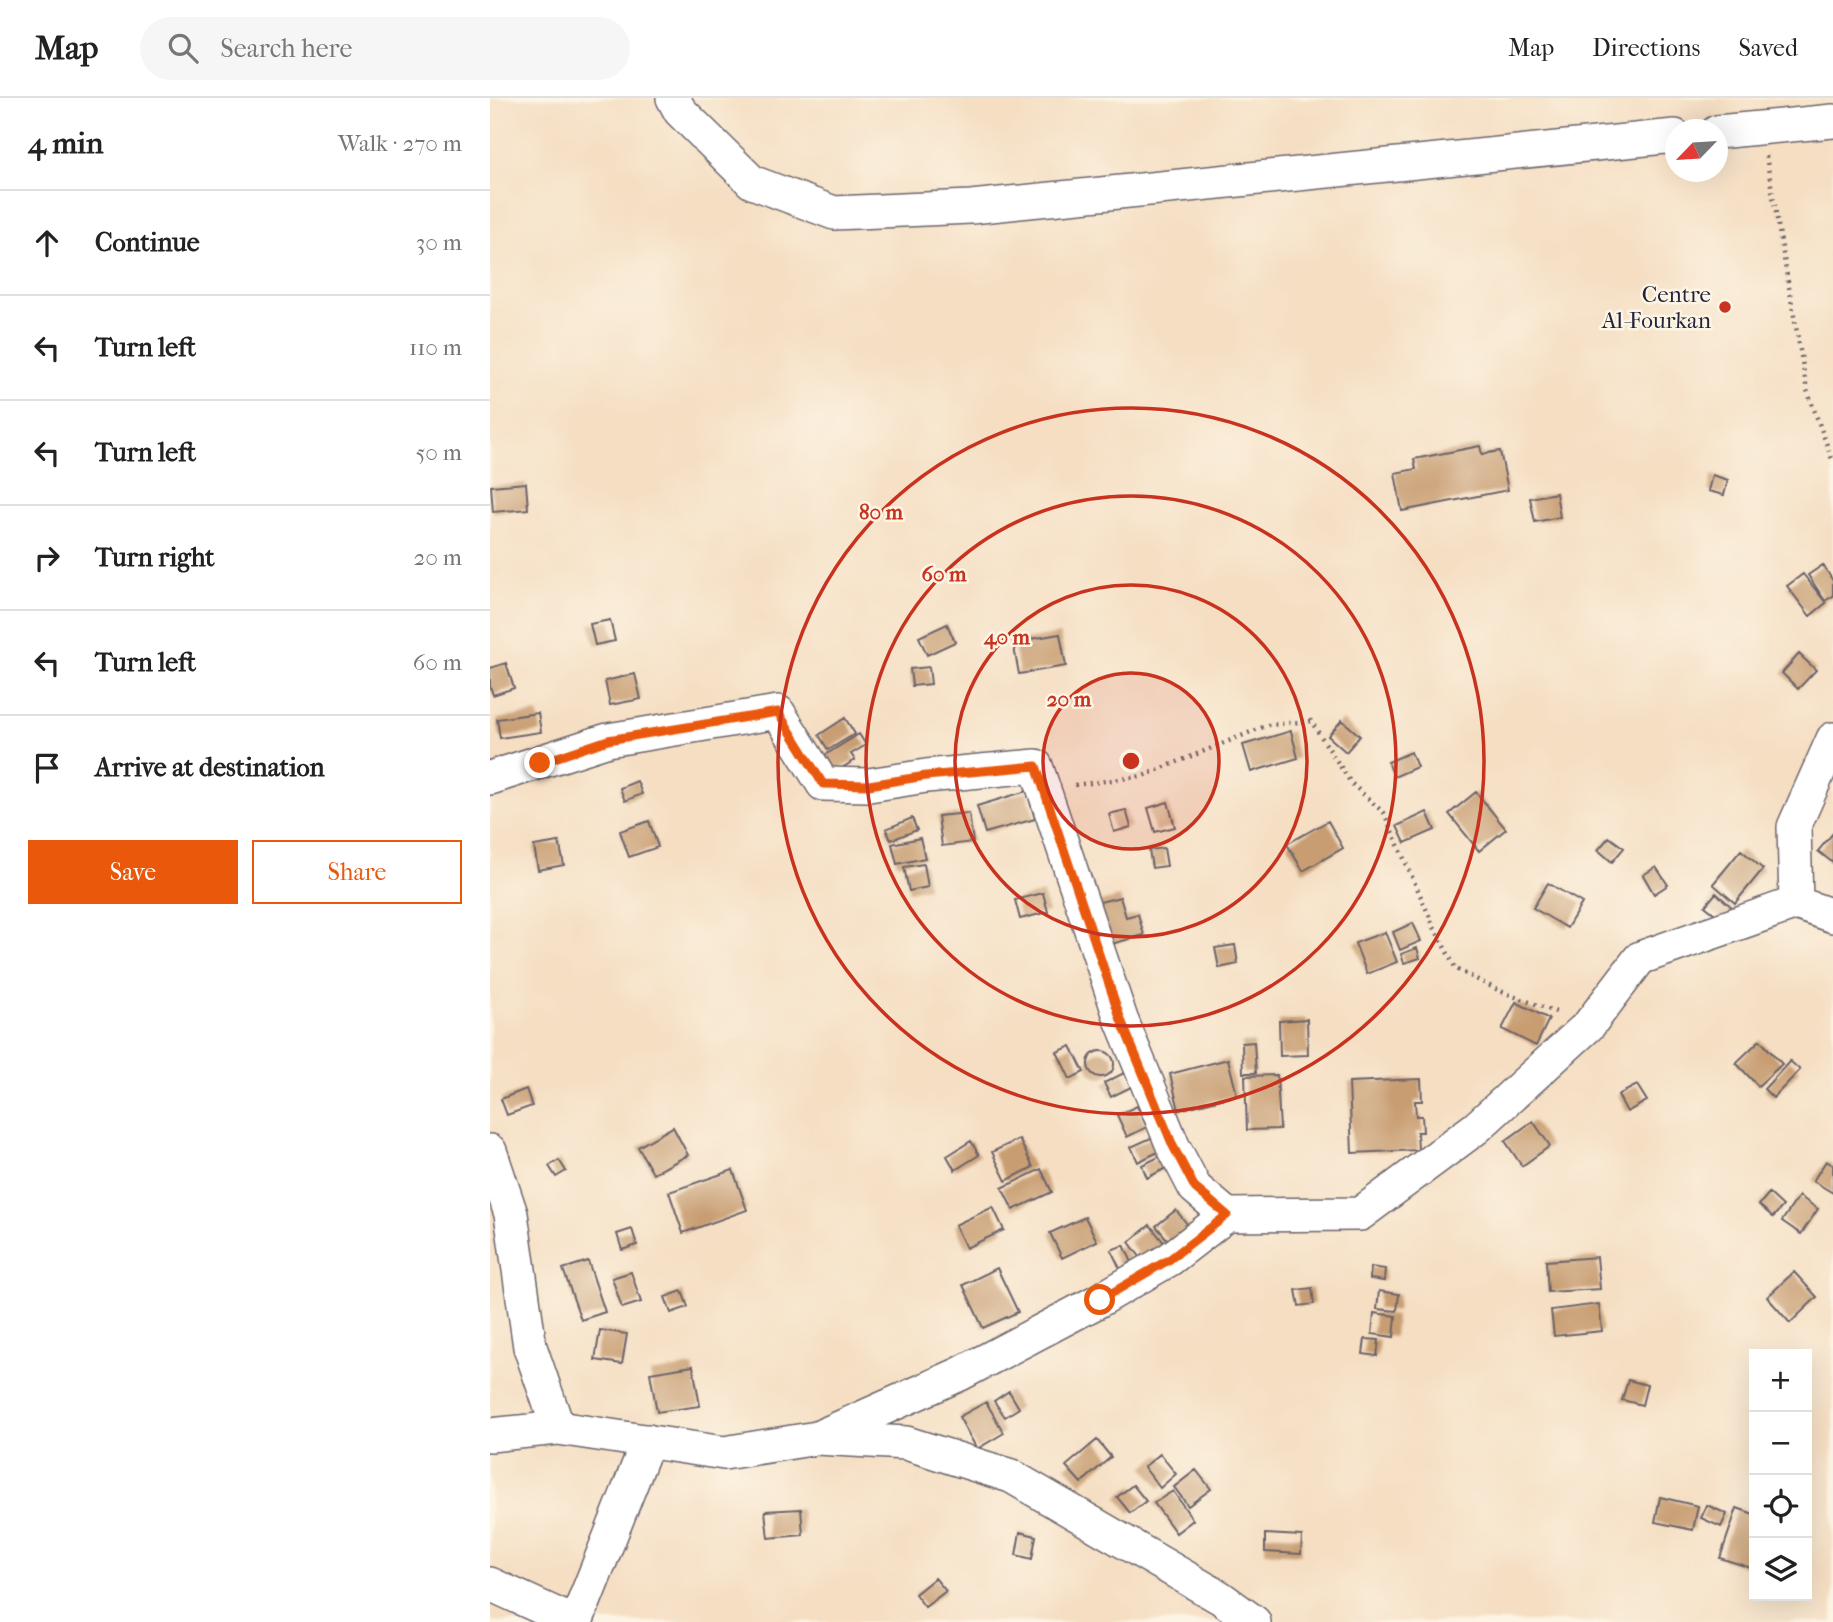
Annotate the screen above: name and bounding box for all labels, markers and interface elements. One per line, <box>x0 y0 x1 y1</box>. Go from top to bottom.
search box <box>140 17 630 80</box>
text: Map <box>35 29 98 68</box>
icon: search <box>164 29 202 67</box>
text: Search here <box>220 33 352 64</box>
text: Map <box>1508 34 1554 62</box>
text: Directions <box>1592 34 1700 62</box>
text: Saved <box>1738 34 1798 62</box>
north arrow <box>1665 119 1728 182</box>
text: 4 min <box>28 126 103 161</box>
text: Walk · 270 m <box>338 130 462 157</box>
icon: ahead <box>28 224 66 262</box>
text: Continue <box>95 227 200 258</box>
text: 30 m <box>416 229 462 256</box>
place label: Centre Al-Fourkan <box>1601 281 1712 334</box>
marker: Centre Al-Fourkan <box>1717 299 1733 315</box>
icon: left <box>28 329 66 367</box>
text: Turn left <box>95 332 196 363</box>
text: 110 m <box>409 334 462 361</box>
icon: left <box>28 434 66 472</box>
text: Turn left <box>95 437 196 468</box>
text: 50 m <box>415 439 462 466</box>
text: 80 m <box>859 500 904 524</box>
icon: right <box>28 539 66 577</box>
text: Turn right <box>95 542 215 573</box>
text: 20 m <box>413 544 462 571</box>
text: 60 m <box>922 562 967 586</box>
text: 40 m <box>983 625 1031 650</box>
icon: left <box>28 644 66 682</box>
text: Turn left <box>95 647 196 678</box>
text: 60 m <box>413 649 462 676</box>
text: 20 m <box>1047 687 1092 711</box>
route end <box>524 747 555 778</box>
icon: arrive <box>28 749 66 787</box>
centre of rings <box>1119 749 1143 773</box>
text: Arrive at destination <box>95 752 325 783</box>
button: Save <box>28 840 238 904</box>
button: Share <box>252 840 462 904</box>
route start <box>1084 1284 1115 1315</box>
map controls <box>1749 1349 1812 1601</box>
button: + <box>1749 1349 1812 1412</box>
button: − <box>1749 1412 1812 1475</box>
button: locate <box>1749 1475 1812 1538</box>
button: layers <box>1749 1538 1812 1601</box>

